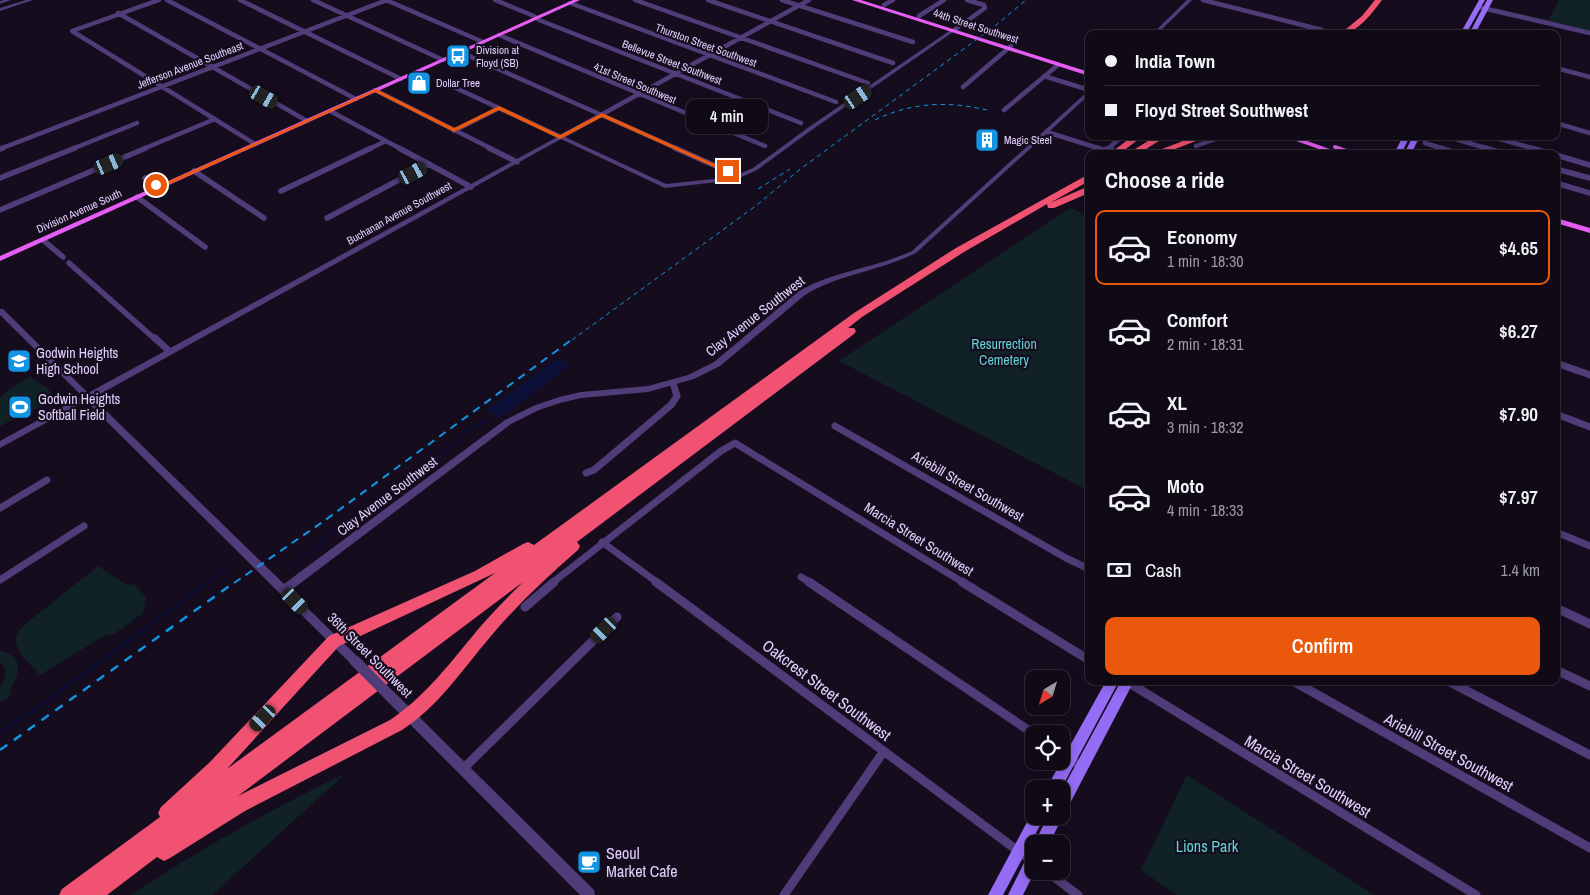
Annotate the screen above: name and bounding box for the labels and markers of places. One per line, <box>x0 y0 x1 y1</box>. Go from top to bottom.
bus stop icon: Division at Floyd (SB) <box>445 43 471 69</box>
place label: Division at Floyd (SB) <box>476 43 520 70</box>
shop icon: Dollar Tree <box>406 70 432 96</box>
place label: Dollar Tree <box>436 76 480 90</box>
building icon: Magic Steel <box>974 127 1000 153</box>
place label: Magic Steel <box>1004 133 1052 147</box>
place label: Godwin Heights High School <box>36 344 119 378</box>
school or university icon: Godwin Heights High School <box>6 348 32 374</box>
place label: Godwin Heights Softball Field <box>38 390 121 424</box>
sports icon: Godwin Heights Softball Field <box>7 394 33 420</box>
place label: Seoul Market Cafe <box>606 842 677 882</box>
cafe icon: Seoul Market Cafe <box>576 849 602 875</box>

